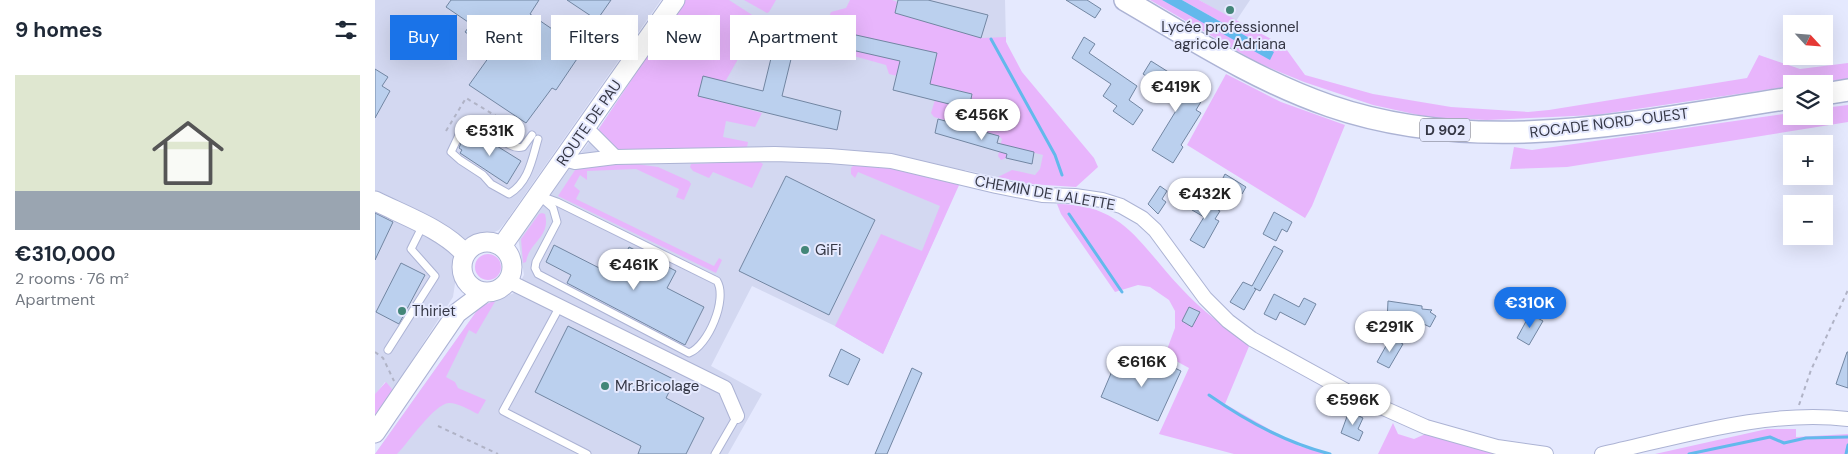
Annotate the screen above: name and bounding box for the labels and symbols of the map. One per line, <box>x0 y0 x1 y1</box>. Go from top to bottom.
marker: Lycée professionnel agricole Adriana <box>1224 4 1236 16</box>
north arrow <box>1783 15 1833 65</box>
place label: Lycée professionnel agricole Adriana <box>1161 17 1299 54</box>
pin: €419K <box>1141 70 1211 113</box>
street label: ROUTE DE PAU <box>552 76 626 170</box>
pin: €456K <box>947 98 1017 141</box>
street label: ROCADE NORD-OUEST <box>1528 103 1690 143</box>
pin: €531K <box>455 114 525 157</box>
road number: D 902 <box>1420 118 1470 142</box>
street label: CHEMIN DE LALETTE <box>973 171 1117 215</box>
pin: €432K <box>1170 178 1240 220</box>
place label: GiFi <box>815 240 842 260</box>
marker: GiFi <box>799 244 811 256</box>
pin: €461K <box>599 248 669 291</box>
pin: €310K <box>1495 286 1565 329</box>
place label: Thiriet <box>412 301 456 321</box>
marker: Thiriet <box>396 305 408 317</box>
pin: €291K <box>1355 310 1425 353</box>
pin: €616K <box>1107 346 1177 388</box>
place label: Mr.Bricolage <box>615 376 699 396</box>
marker: Mr.Bricolage <box>599 380 611 392</box>
pin: €596K <box>1318 384 1388 426</box>

